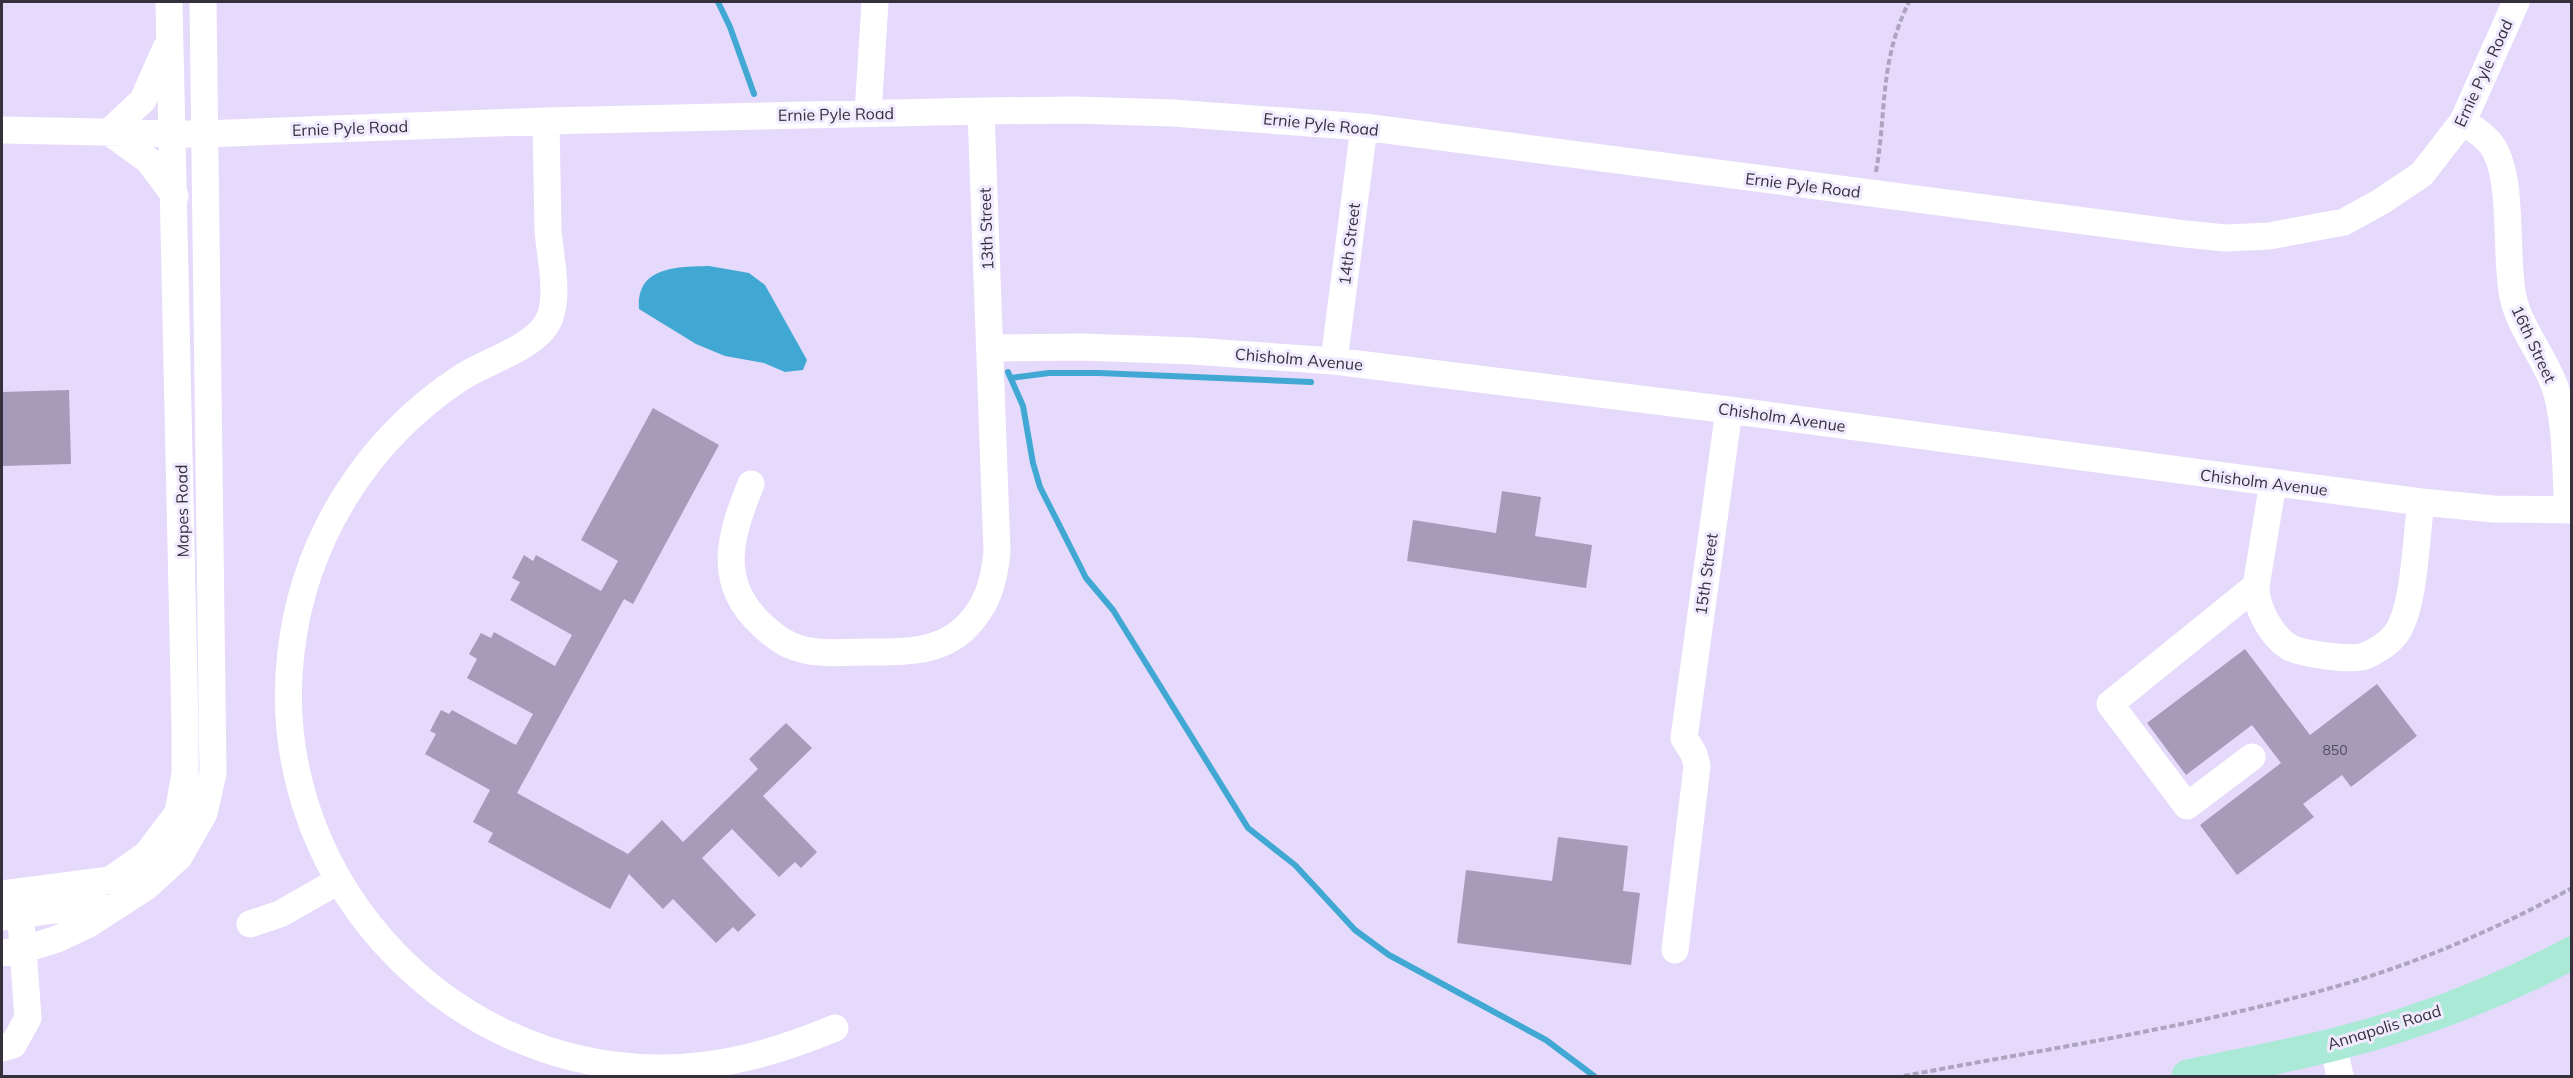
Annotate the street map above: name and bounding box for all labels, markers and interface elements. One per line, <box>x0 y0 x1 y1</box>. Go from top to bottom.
street label: Ernie Pyle Road <box>2449 16 2517 130</box>
street label: Ernie Pyle Road <box>778 103 894 125</box>
street label: Ernie Pyle Road <box>1262 108 1380 140</box>
street label: Ernie Pyle Road <box>292 116 408 140</box>
street label: Ernie Pyle Road <box>1744 168 1862 202</box>
street label: 13th Street <box>975 187 997 271</box>
street label: 14th Street <box>1334 201 1364 286</box>
street label: 16th Street <box>2507 302 2561 386</box>
street label: Chisholm Avenue <box>1234 343 1364 375</box>
street label: Chisholm Avenue <box>1717 398 1847 436</box>
street label: Mapes Road <box>171 464 193 558</box>
street label: Chisholm Avenue <box>2199 464 2329 500</box>
street label: 15th Street <box>1690 531 1722 616</box>
house number: 850 <box>2322 741 2348 759</box>
street label: Annapolis Road <box>2325 1000 2443 1054</box>

